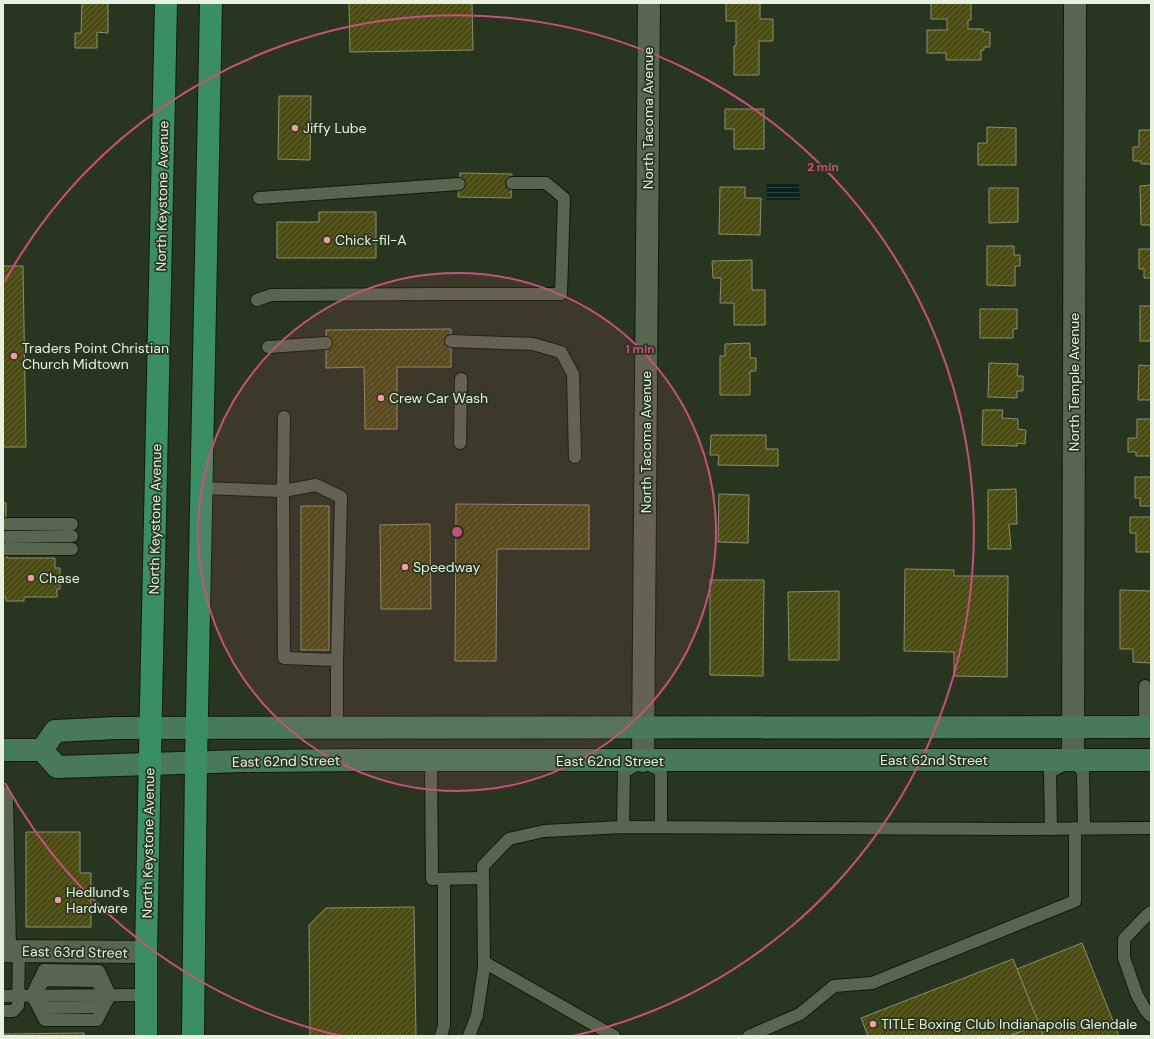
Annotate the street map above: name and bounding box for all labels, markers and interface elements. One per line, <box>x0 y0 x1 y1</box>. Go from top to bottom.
street label: North Tacoma Avenue <box>639 47 657 189</box>
place label: Jiffy Lube <box>303 119 367 137</box>
street label: North Keystone Avenue <box>152 120 172 272</box>
marker: Jiffy Lube <box>290 123 300 133</box>
text: 2 min <box>807 159 839 175</box>
place label: Chick-fil-A <box>335 231 407 249</box>
marker: Chick-fil-A <box>322 235 332 245</box>
street label: North Temple Avenue <box>1065 313 1083 451</box>
place label: Traders Point Christian Church Midtown <box>22 339 169 373</box>
text: 1 min <box>625 341 655 357</box>
marker: Traders Point Christian Church Midtown <box>9 351 19 361</box>
street label: North Tacoma Avenue <box>637 371 655 513</box>
place label: Crew Car Wash <box>389 389 488 407</box>
marker: Crew Car Wash <box>376 393 386 403</box>
street label: North Keystone Avenue <box>145 443 165 595</box>
centre of rings <box>450 525 464 539</box>
place label: Speedway <box>413 558 480 576</box>
marker: Speedway <box>400 562 410 572</box>
place label: Chase <box>39 569 80 587</box>
marker: Chase <box>26 573 36 583</box>
street label: East 62nd Street <box>232 751 340 771</box>
street label: East 62nd Street <box>880 751 988 769</box>
street label: East 62nd Street <box>556 752 664 770</box>
street label: North Keystone Avenue <box>138 767 158 919</box>
place label: Hedlund's Hardware <box>66 883 129 917</box>
marker: Hedlund's Hardware <box>53 895 63 905</box>
street label: East 63rd Street <box>22 942 128 962</box>
place label: TITLE Boxing Club Indianapolis Glendale <box>881 1015 1137 1033</box>
marker: TITLE Boxing Club Indianapolis Glendale <box>868 1019 878 1029</box>

